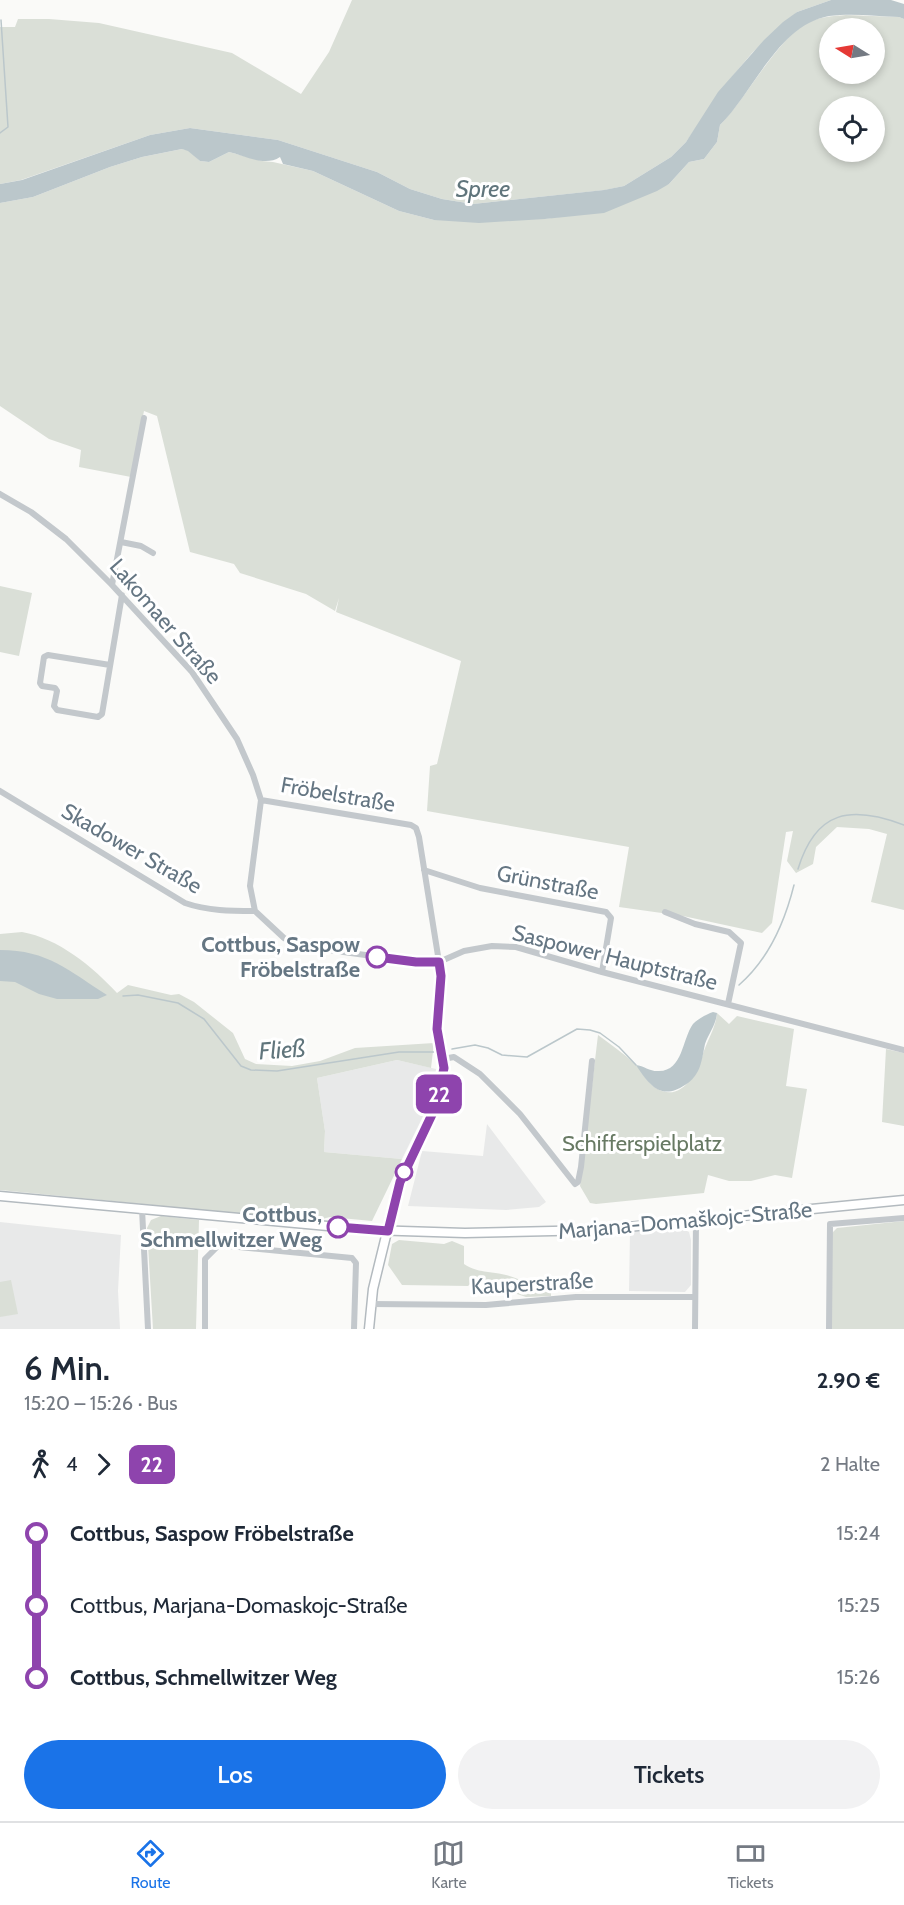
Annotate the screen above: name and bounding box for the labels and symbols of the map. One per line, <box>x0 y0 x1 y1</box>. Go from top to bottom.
north arrow <box>819 18 885 84</box>
water label: Spree <box>456 174 510 203</box>
street label: Lakomaer Straße <box>104 553 227 690</box>
street label: Fröbelstraße <box>279 771 397 818</box>
street label: Skadower Straße <box>57 797 207 899</box>
street label: Grünstraße <box>495 859 601 906</box>
street label: Saspower Hauptstraße <box>510 919 720 996</box>
place label: Cottbus, Saspow Fröbelstraße <box>201 931 360 983</box>
marker: Cottbus, Saspow Fröbelstraße <box>366 946 388 968</box>
water label: Fließ <box>258 1033 306 1066</box>
line badge: 22 <box>412 1074 466 1114</box>
park label: Schifferspielplatz <box>562 1130 722 1157</box>
unlabelled marker <box>395 1163 413 1181</box>
street label: Marjana-Domaškojc-Straße <box>557 1196 813 1245</box>
place label: Cottbus, Schmellwitzer Weg <box>140 1201 322 1253</box>
marker: Cottbus, Schmellwitzer Weg <box>327 1216 349 1238</box>
street label: Kauperstraße <box>470 1267 594 1300</box>

